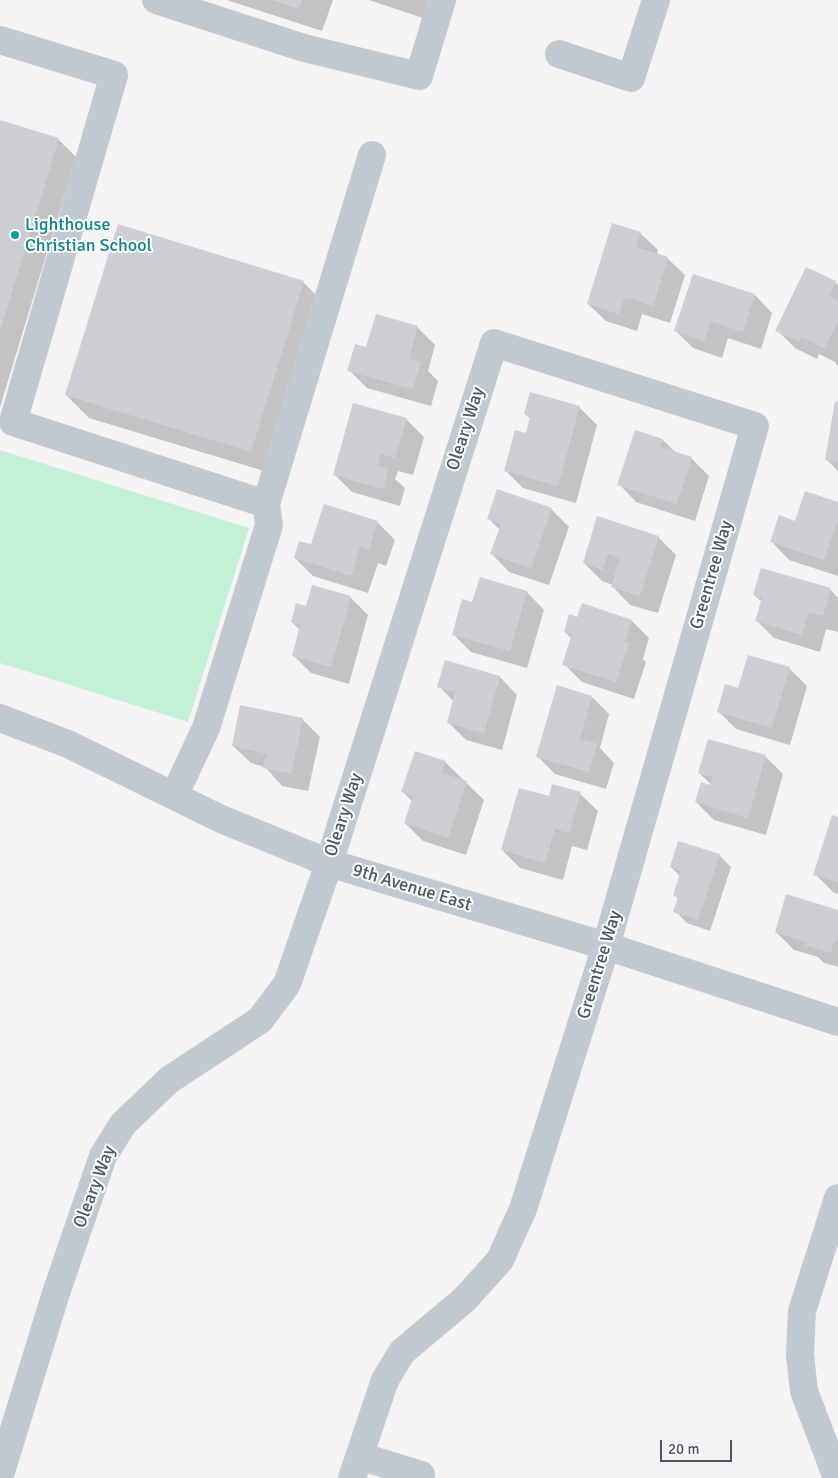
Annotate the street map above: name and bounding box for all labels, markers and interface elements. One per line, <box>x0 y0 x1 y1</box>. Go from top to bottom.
place label: Lighthouse Christian School <box>25 214 152 256</box>
marker: Lighthouse Christian School <box>9 229 21 241</box>
street label: Oleary Way <box>442 385 490 473</box>
street label: Greentree Way <box>686 518 738 632</box>
street label: Oleary Way <box>320 771 368 859</box>
street label: 9th Avenue East <box>350 860 474 916</box>
street label: Greentree Way <box>573 908 627 1022</box>
street label: Oleary Way <box>69 1143 121 1231</box>
scale bar <box>663 1430 736 1462</box>
text: 20 m <box>668 1440 699 1458</box>

